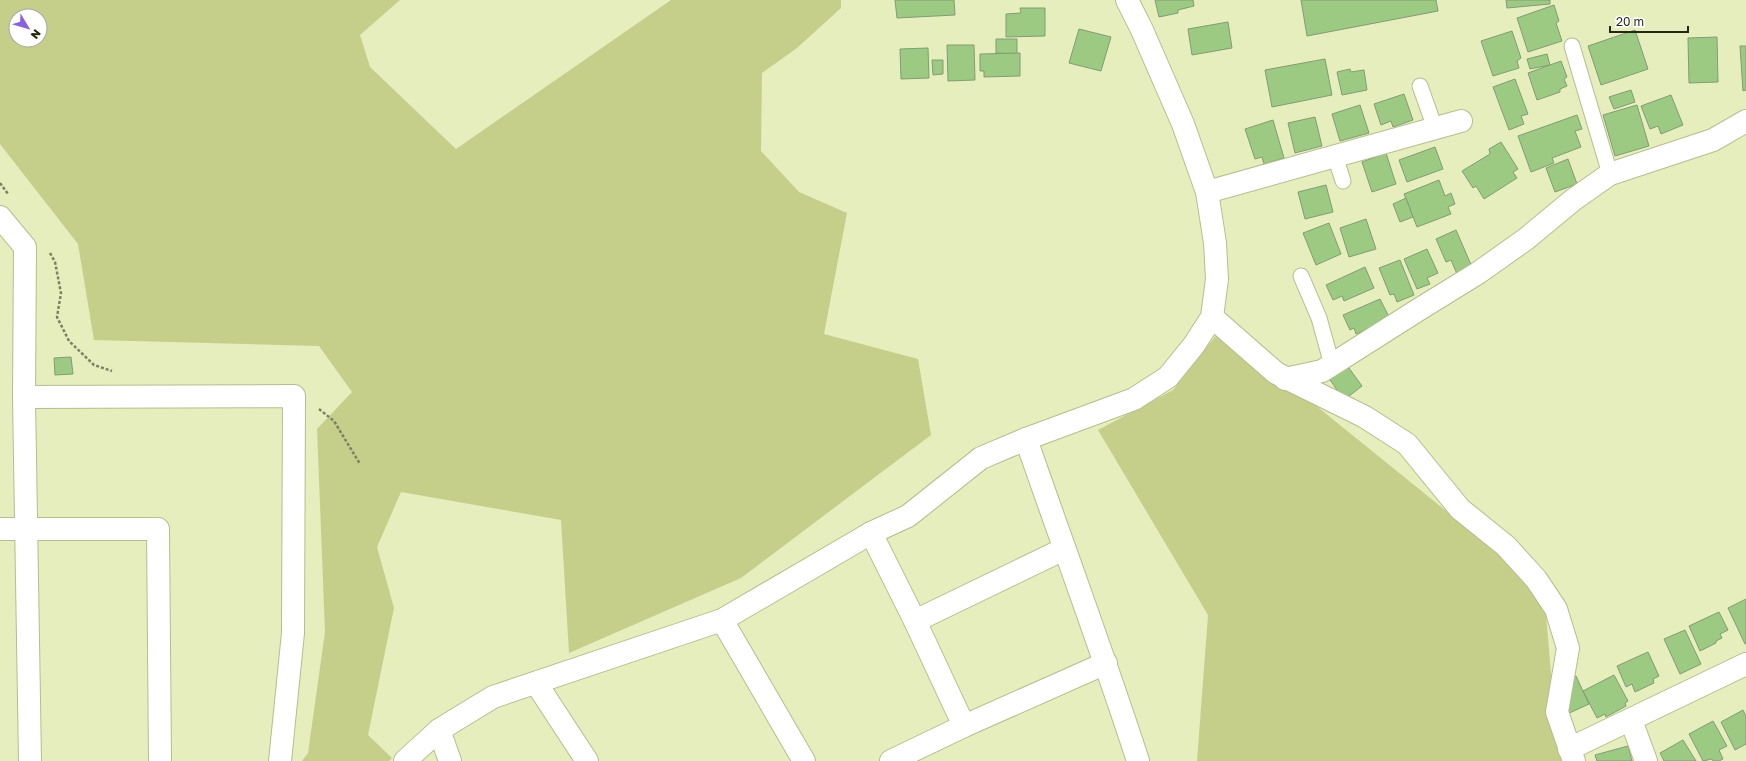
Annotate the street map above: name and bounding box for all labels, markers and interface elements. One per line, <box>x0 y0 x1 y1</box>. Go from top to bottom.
north arrow <box>8 8 48 48</box>
scale bar <box>1610 8 1688 34</box>
text: 20 m <box>1616 14 1644 29</box>
text: N <box>29 27 44 42</box>

